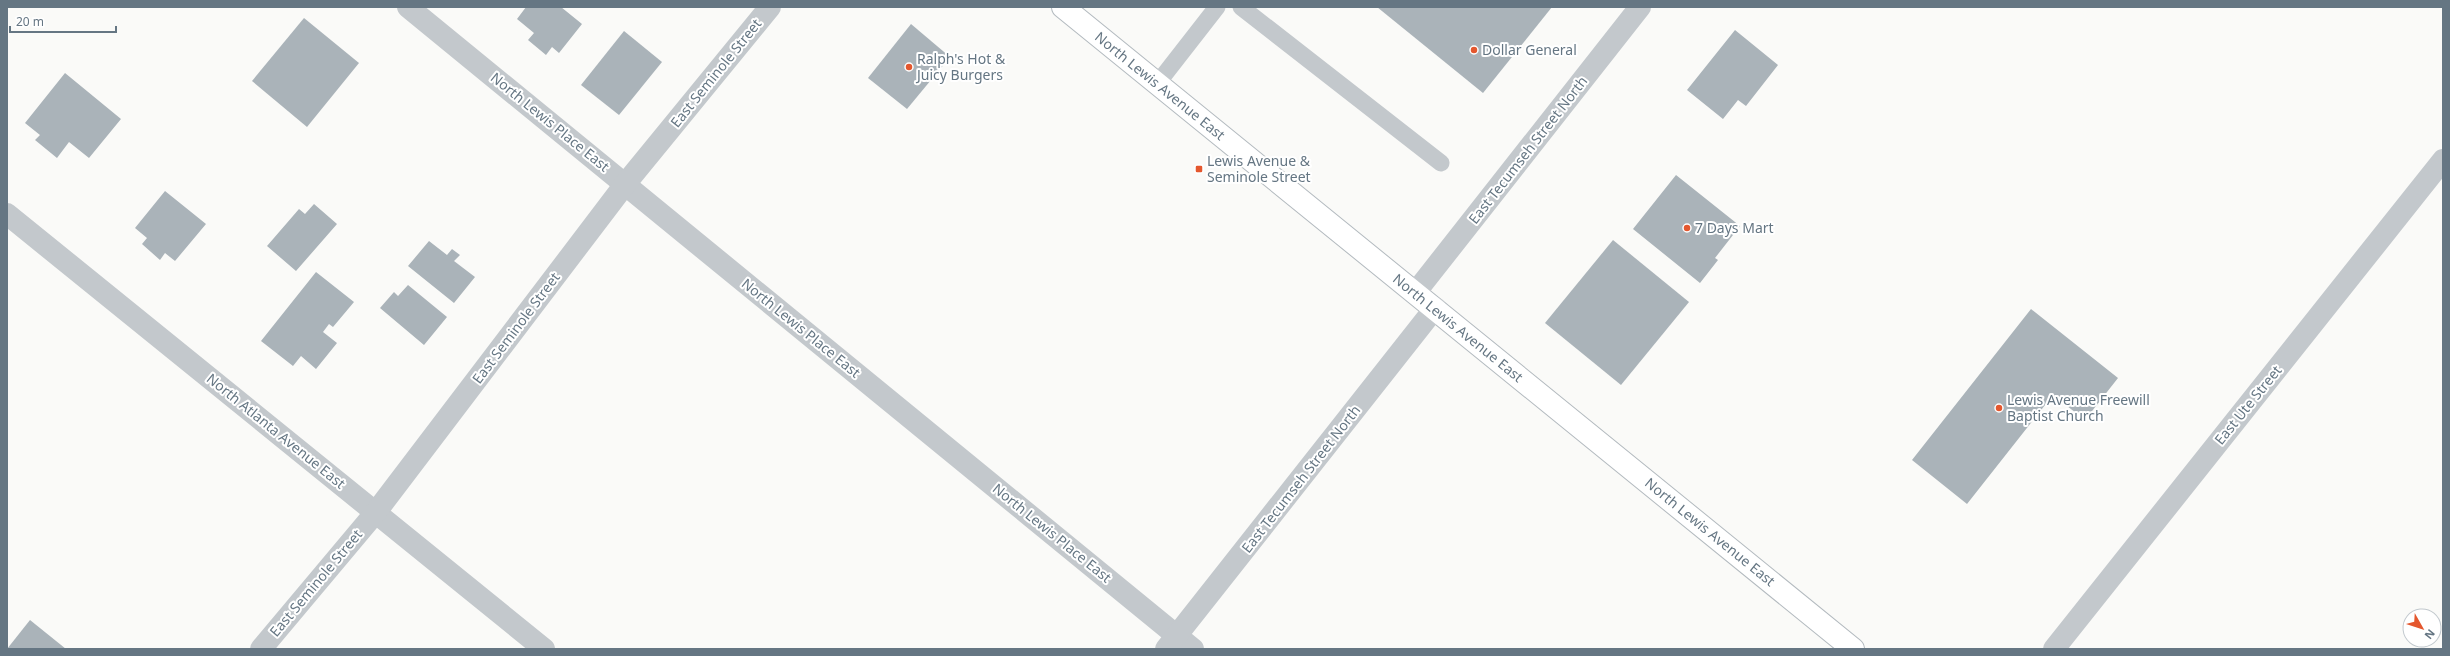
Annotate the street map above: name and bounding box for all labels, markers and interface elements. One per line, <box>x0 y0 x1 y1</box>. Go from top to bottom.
scale bar <box>10 8 116 34</box>
text: 20 m <box>16 13 44 30</box>
street label: East Seminole Street <box>666 14 765 131</box>
street label: North Lewis Avenue East <box>1091 27 1229 144</box>
place label: Dollar General <box>1482 40 1577 59</box>
marker: Dollar General <box>1469 45 1479 55</box>
place label: Ralph's Hot & Juicy Burgers <box>915 49 1006 84</box>
marker: Ralph's Hot & Juicy Burgers <box>904 62 914 72</box>
street label: North Lewis Place East <box>487 68 614 175</box>
street label: East Tecumseh Street North <box>1464 72 1591 227</box>
place label: Lewis Avenue & Seminole Street <box>1207 151 1311 186</box>
marker: Lewis Avenue & Seminole Street <box>1194 164 1204 174</box>
place label: 7 Days Mart <box>1695 218 1774 237</box>
marker: 7 Days Mart <box>1682 223 1692 233</box>
street label: East Seminole Street <box>467 268 564 387</box>
street label: North Lewis Avenue East <box>1389 269 1527 386</box>
street label: North Lewis Place East <box>738 274 865 381</box>
street label: East Ute Street <box>2210 361 2286 448</box>
street label: North Atlanta Avenue East <box>203 369 350 492</box>
place label: Lewis Avenue Freewill Baptist Church <box>2007 390 2150 425</box>
street label: East Tecumseh Street North <box>1237 401 1364 556</box>
marker: Lewis Avenue Freewill Baptist Church <box>1994 403 2004 413</box>
street label: North Lewis Avenue East <box>1641 473 1779 590</box>
street label: North Lewis Place East <box>989 479 1116 586</box>
street label: East Seminole Street <box>265 525 366 640</box>
north arrow <box>2402 608 2442 648</box>
text: N <box>2422 626 2439 643</box>

